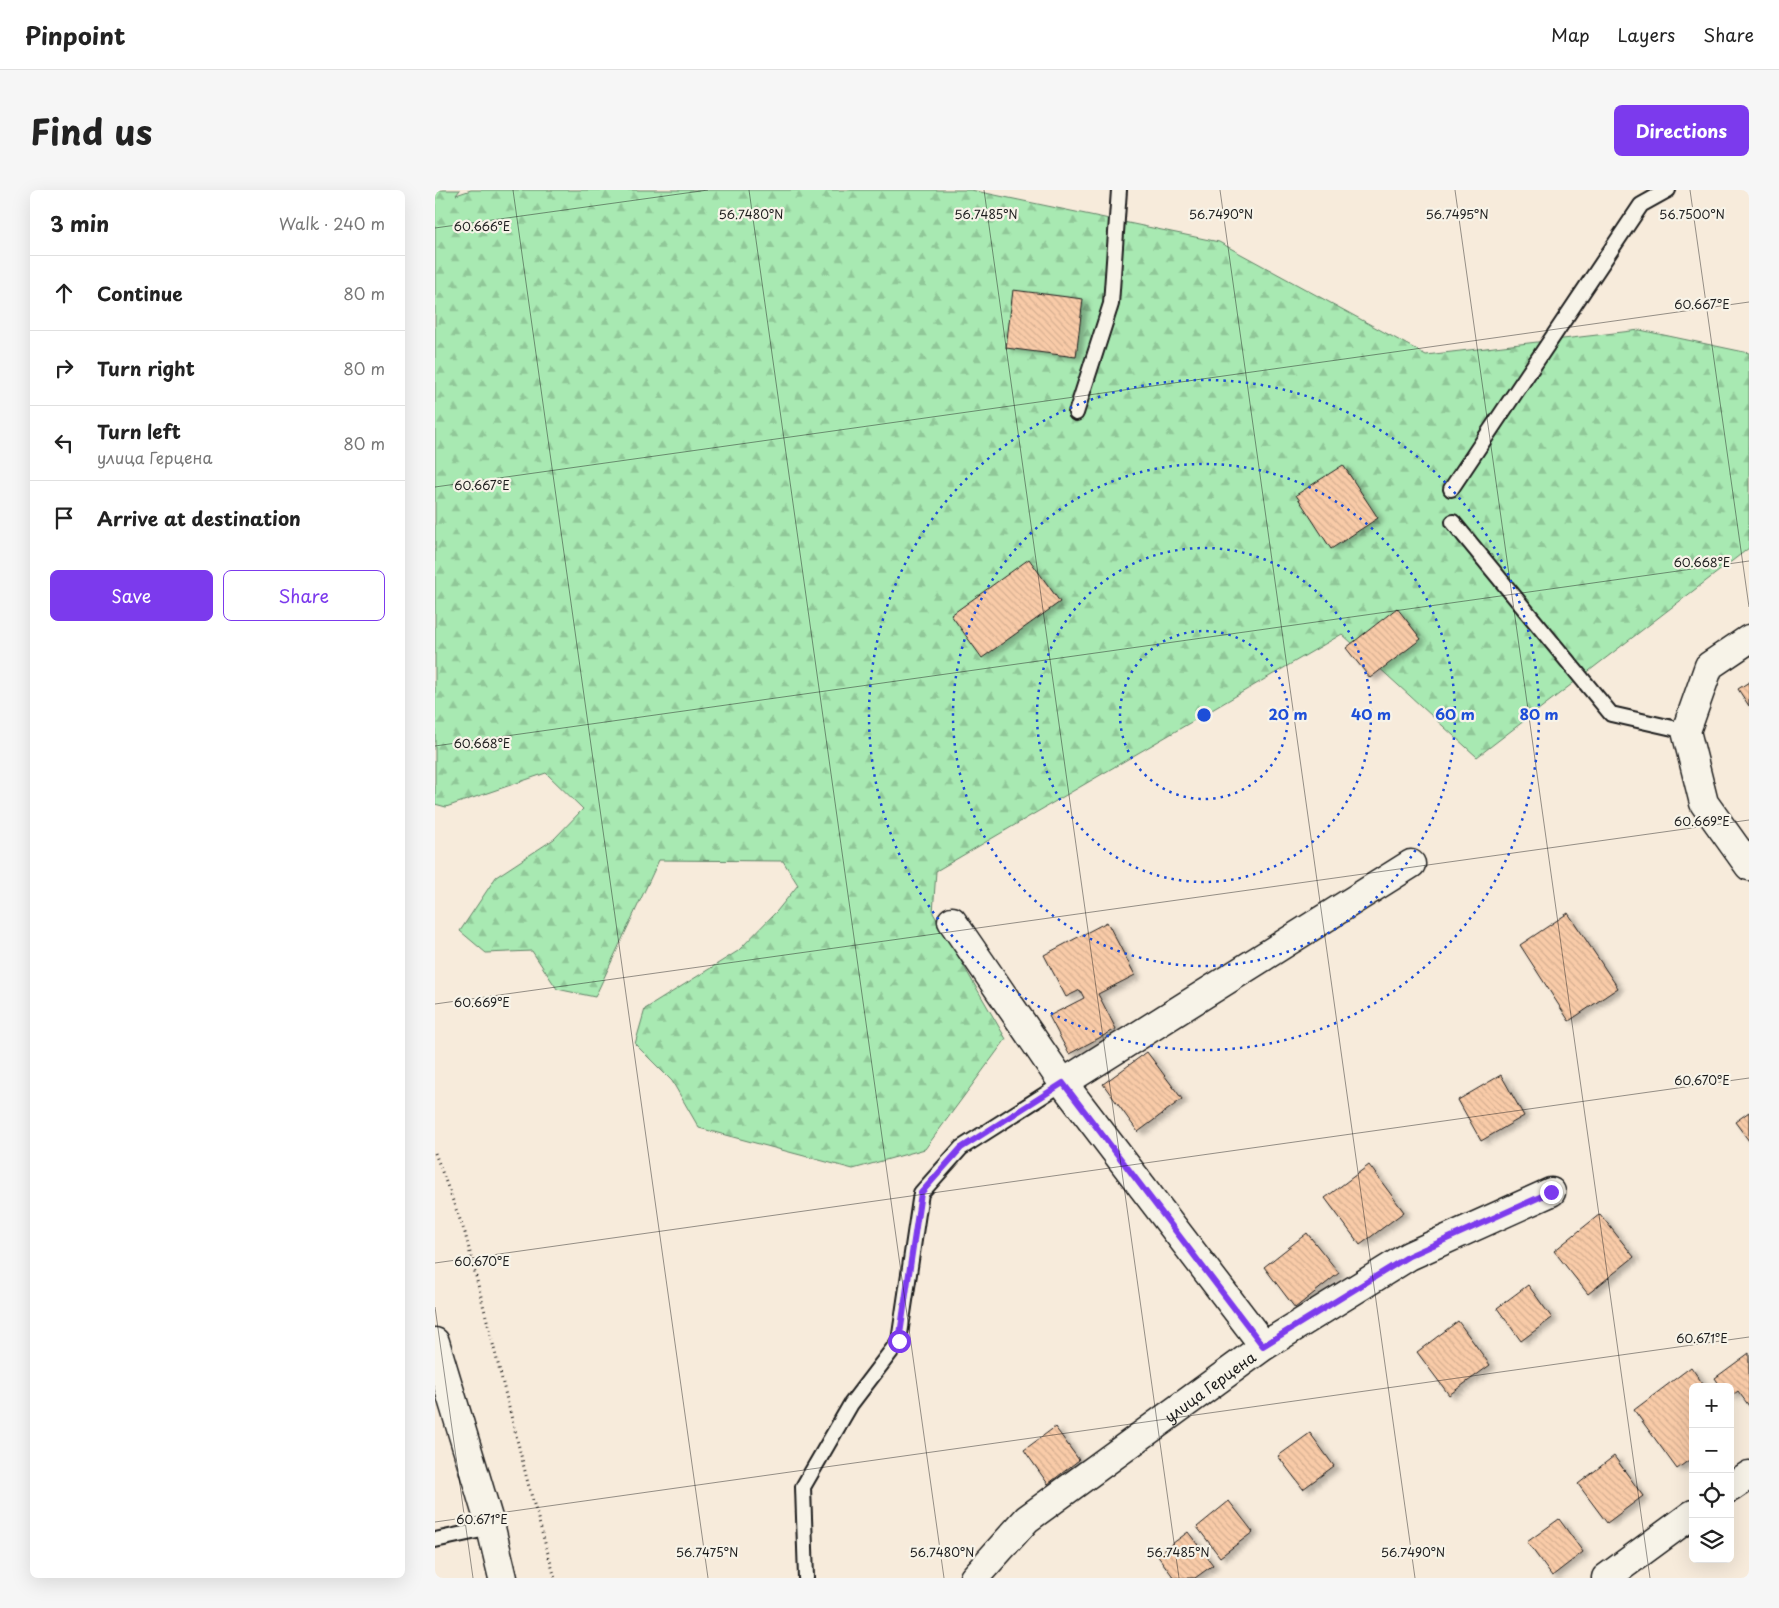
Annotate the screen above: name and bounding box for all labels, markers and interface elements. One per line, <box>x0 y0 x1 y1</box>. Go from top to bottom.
text: Pinpoint <box>25 17 126 53</box>
text: Map <box>1551 21 1590 48</box>
text: Layers <box>1618 21 1675 48</box>
text: Share <box>1703 21 1754 48</box>
text: Find us <box>30 104 152 157</box>
button: Directions <box>1614 105 1749 156</box>
text: 56.7480°N <box>719 205 783 223</box>
text: 56.7485°N <box>954 205 1018 223</box>
text: 56.7490°N <box>1189 205 1253 223</box>
text: 56.7495°N <box>1425 205 1489 223</box>
text: 56.7500°N <box>1659 205 1725 223</box>
text: 3 min <box>50 207 109 239</box>
text: Walk · 240 m <box>279 211 385 235</box>
text: 60.666°E <box>454 217 510 235</box>
icon: ahead <box>50 279 78 307</box>
text: Continue <box>97 279 183 307</box>
text: 80 m <box>343 281 385 305</box>
text: 60.667°E <box>1674 295 1730 313</box>
icon: right <box>50 354 78 382</box>
text: Turn right <box>97 354 195 382</box>
text: 80 m <box>343 356 385 380</box>
text: Turn left <box>97 417 181 445</box>
icon: left <box>50 429 78 457</box>
text: 80 m <box>343 431 385 455</box>
text: улица Герцена <box>97 445 213 469</box>
text: 60.667°E <box>454 476 510 494</box>
icon: arrive <box>50 504 78 532</box>
text: Arrive at destination <box>97 504 301 532</box>
text: 60.668°E <box>1674 553 1730 571</box>
button: Save <box>50 570 213 621</box>
button: Share <box>223 570 385 621</box>
text: 20 m <box>1269 702 1307 725</box>
text: 40 m <box>1351 702 1391 725</box>
text: 60 m <box>1435 702 1475 725</box>
text: 80 m <box>1519 702 1559 725</box>
centre of rings <box>1195 706 1213 724</box>
text: 60.668°E <box>454 734 510 752</box>
text: 60.669°E <box>1674 812 1730 830</box>
text: 60.669°E <box>454 993 510 1011</box>
text: 60.670°E <box>1674 1071 1730 1089</box>
route end <box>1540 1181 1563 1204</box>
text: 60.670°E <box>454 1252 510 1270</box>
text: 60.671°E <box>1676 1329 1728 1347</box>
route start <box>888 1330 911 1353</box>
street label: улица Герцена <box>1159 1344 1260 1427</box>
map controls <box>1689 1383 1734 1563</box>
button: + <box>1689 1383 1734 1428</box>
button: − <box>1689 1428 1734 1473</box>
button: locate <box>1689 1473 1734 1518</box>
text: 60.671°E <box>456 1510 508 1528</box>
button: layers <box>1689 1518 1734 1563</box>
text: 56.7475°N <box>676 1543 738 1561</box>
text: 56.7480°N <box>910 1543 974 1561</box>
text: 56.7485°N <box>1146 1543 1210 1561</box>
text: 56.7490°N <box>1381 1543 1445 1561</box>

